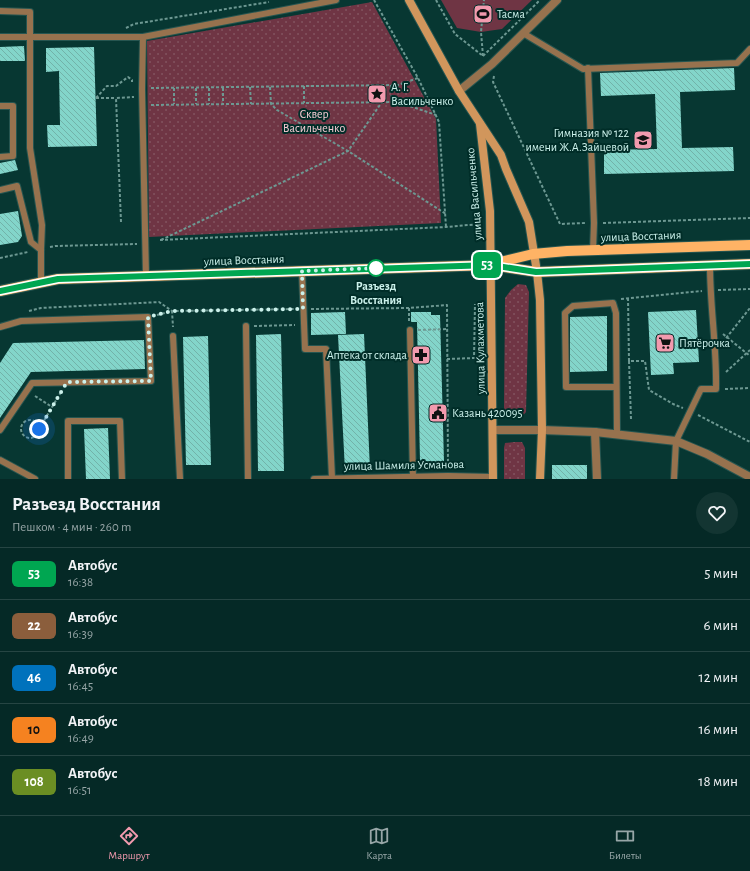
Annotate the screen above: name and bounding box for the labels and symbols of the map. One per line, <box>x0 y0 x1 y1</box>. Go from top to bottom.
sports icon: Тасма <box>472 3 494 25</box>
place label: Тасма <box>497 8 525 20</box>
place label: А. Г. Васильченко <box>391 81 454 107</box>
place icon: А. Г. Васильченко <box>366 83 388 105</box>
park label: Сквер Васильченко <box>283 108 345 134</box>
place label: Гимназия № 122 имени Ж.А.Зайцевой <box>525 127 630 153</box>
school or university icon: Гимназия № 122 имени Ж.А.Зайцевой <box>632 129 654 151</box>
street label: улица Васильченко <box>464 147 485 242</box>
street label: улица Восстания <box>600 229 681 244</box>
line badge: 53 <box>469 252 505 278</box>
street label: улица Восстания <box>203 253 284 268</box>
marker: Разъезд Восстания <box>367 259 385 277</box>
place label: Разъезд Восстания <box>350 280 402 306</box>
street label: улица Кулахметова <box>473 301 488 395</box>
supermarket icon: Пятёрочка <box>654 332 676 354</box>
place label: Пятёрочка <box>679 337 731 349</box>
pharmacy icon: Аптека от склада <box>410 344 432 366</box>
place label: Аптека от склада <box>327 349 408 361</box>
public building icon: Казань 420095 <box>427 402 449 424</box>
place label: Казань 420095 <box>452 407 522 419</box>
your location <box>29 419 49 439</box>
street label: улица Шамиля Усманова <box>343 458 465 473</box>

